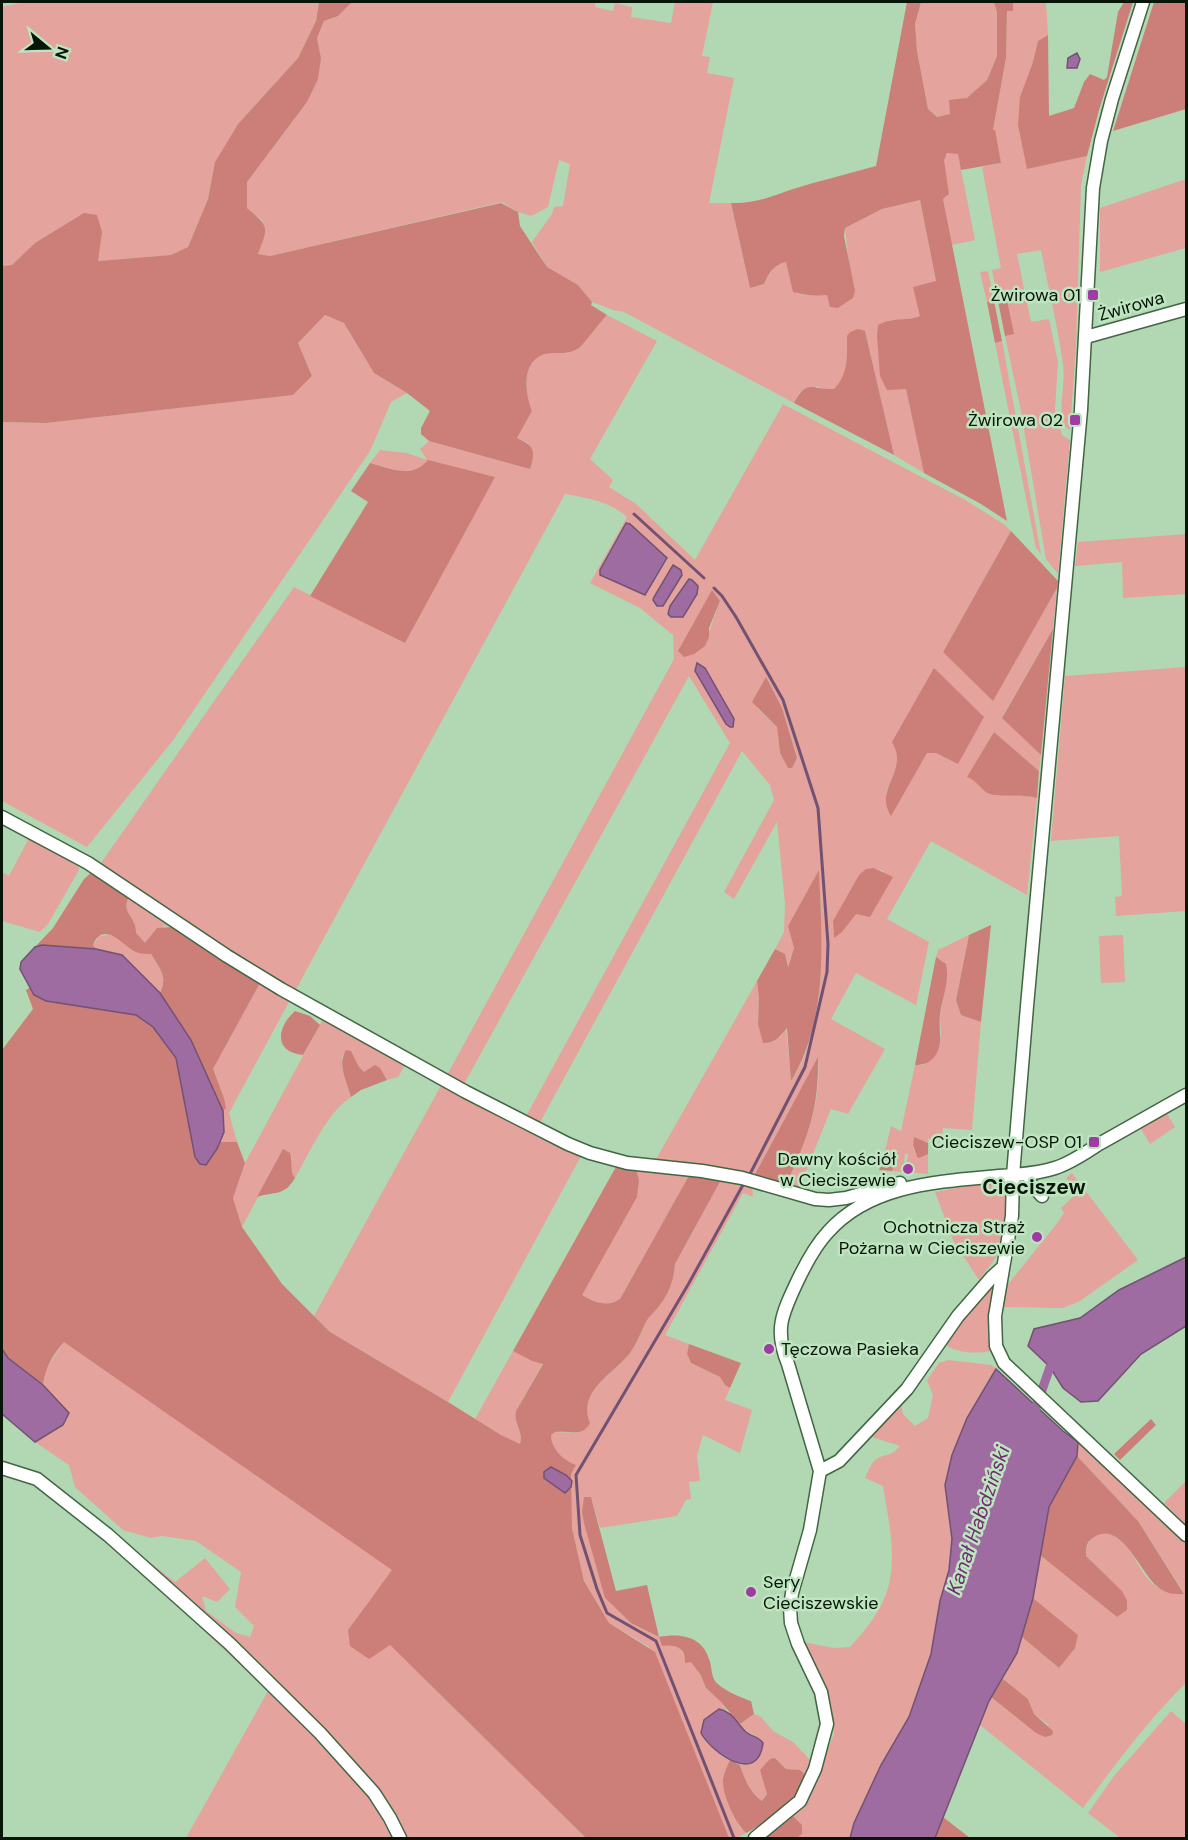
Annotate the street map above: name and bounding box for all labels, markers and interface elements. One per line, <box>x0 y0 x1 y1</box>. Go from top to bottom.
north arrow <box>18 18 78 78</box>
text: N <box>50 44 74 62</box>
place label: Żwirowa 01 <box>991 283 1081 307</box>
street label: Żwirowa <box>1095 285 1167 327</box>
marker: Żwirowa 01 <box>1086 288 1100 302</box>
place label: Żwirowa 02 <box>968 408 1063 432</box>
marker: Żwirowa 02 <box>1068 413 1082 427</box>
place label: Cieciszew-OSP 01 <box>932 1130 1082 1154</box>
marker: Cieciszew-OSP 01 <box>1087 1135 1101 1149</box>
place label: Dawny kościół w Cieciszewie <box>777 1147 896 1192</box>
marker: Dawny kościół w Cieciszewie <box>901 1162 915 1176</box>
district label: Cieciszew <box>982 1173 1086 1201</box>
place label: Ochotnicza Straż Pożarna w Cieciszewie <box>839 1215 1025 1260</box>
marker: Ochotnicza Straż Pożarna w Cieciszewie <box>1030 1230 1044 1244</box>
place label: Tęczowa Pasieka <box>781 1337 919 1361</box>
marker: Tęczowa Pasieka <box>762 1342 776 1356</box>
water label: Kanał Habdziński <box>940 1441 1016 1598</box>
place label: Sery Cieciszewskie <box>763 1570 879 1615</box>
marker: Sery Cieciszewskie <box>744 1585 758 1599</box>

